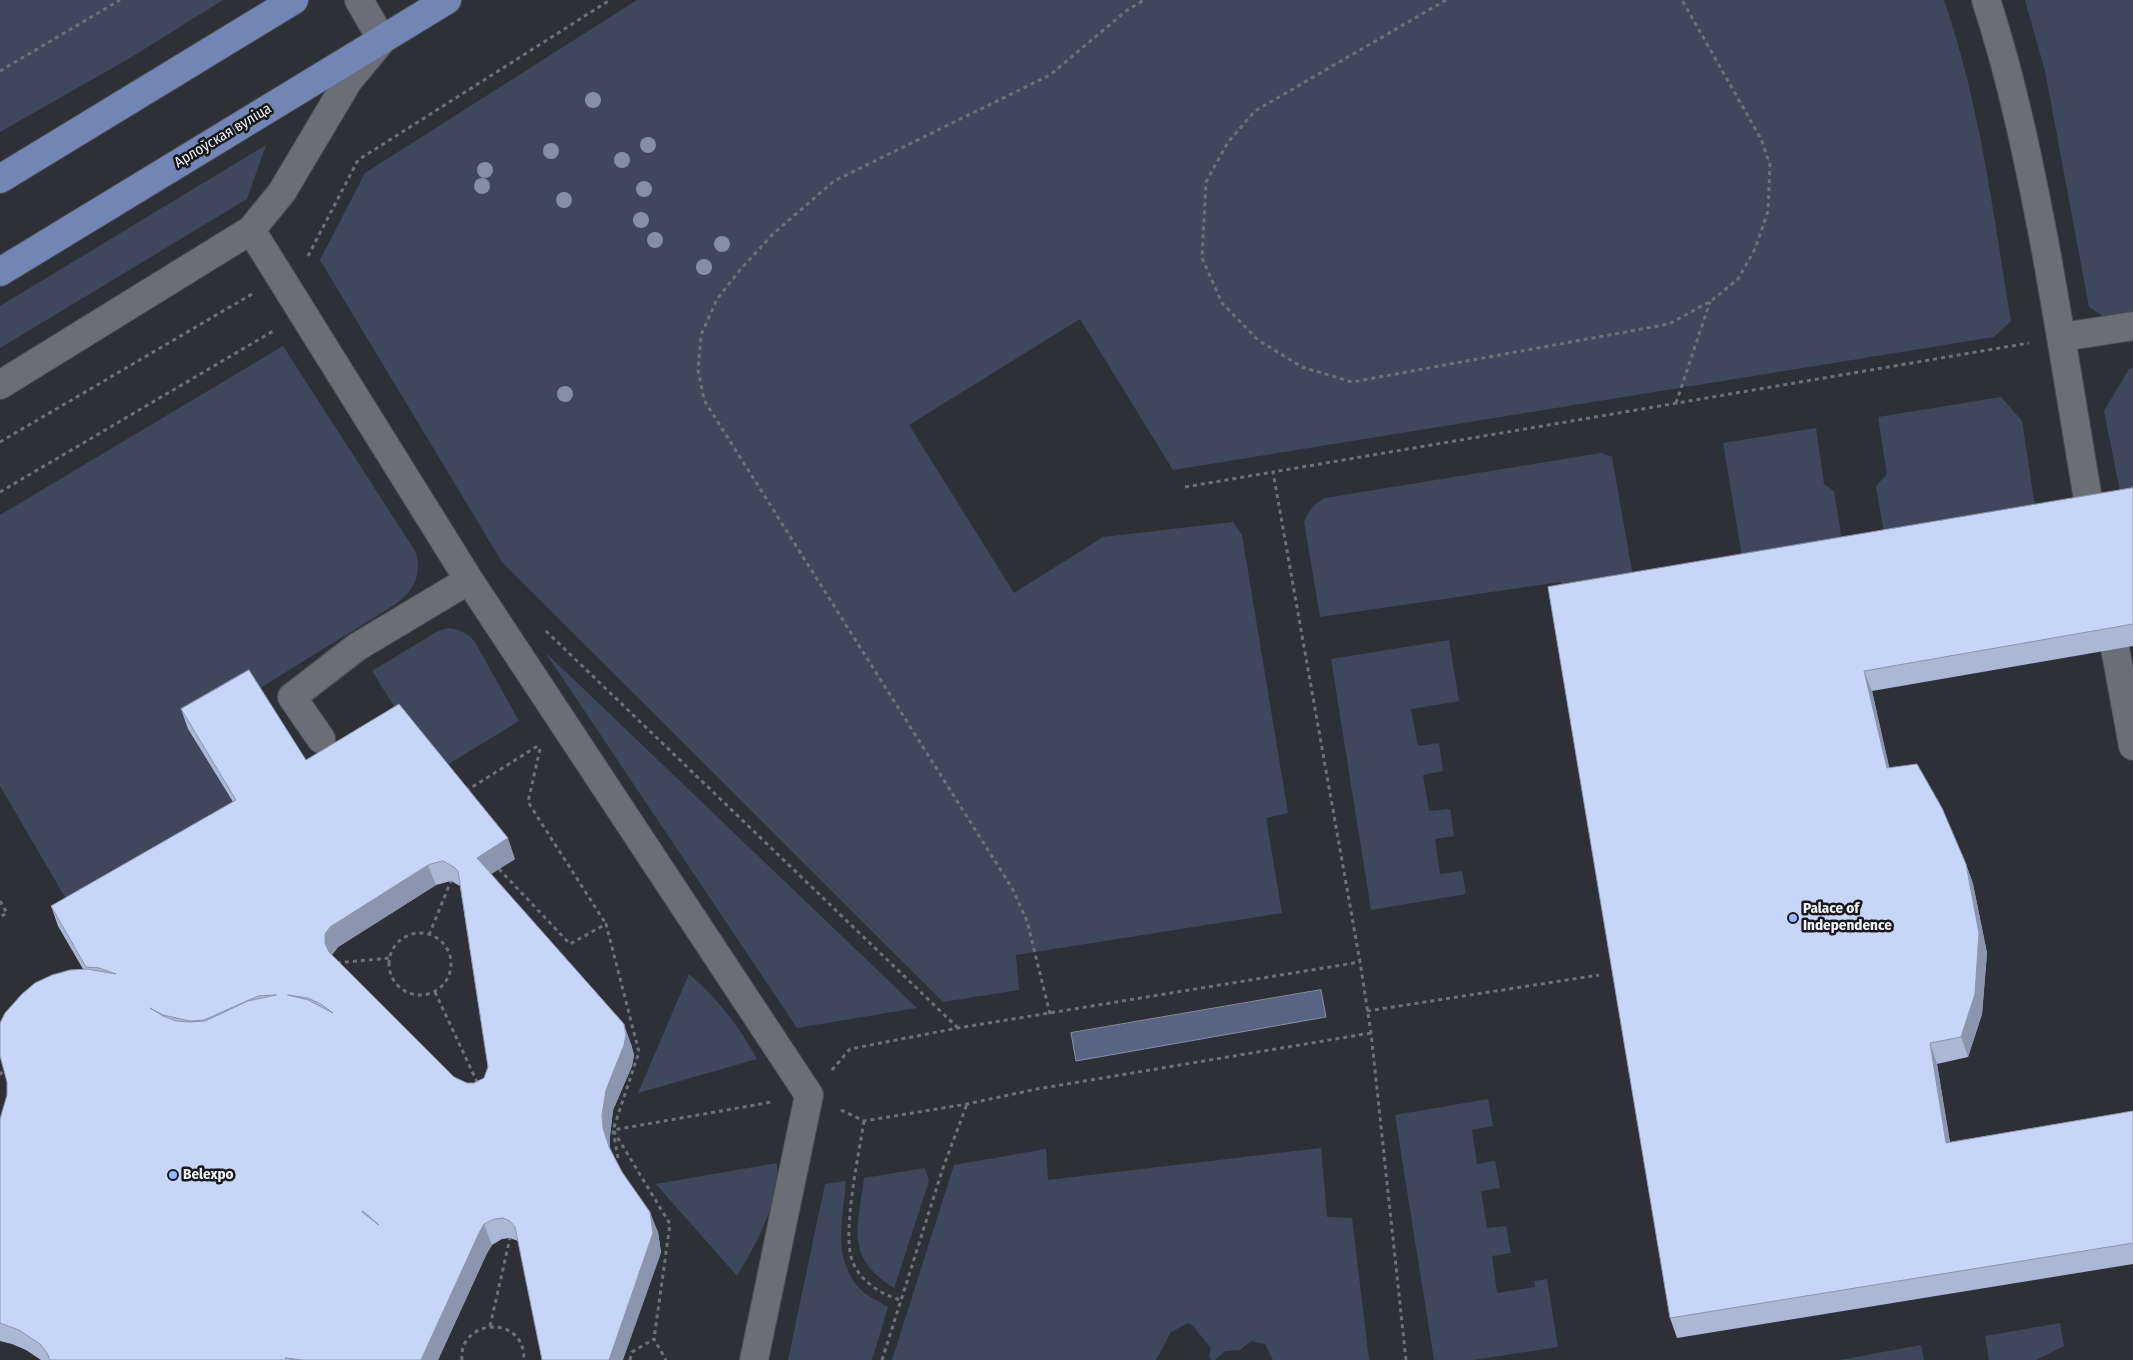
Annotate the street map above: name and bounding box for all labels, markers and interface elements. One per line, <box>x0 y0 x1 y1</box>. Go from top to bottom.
street label: Арлоўская вуліца <box>171 100 275 172</box>
place label: Palace of Independence <box>1803 900 1892 935</box>
marker: Palace of Independence <box>1787 912 1799 924</box>
place label: Belexpo <box>183 1166 234 1184</box>
marker: Belexpo <box>167 1169 179 1181</box>

